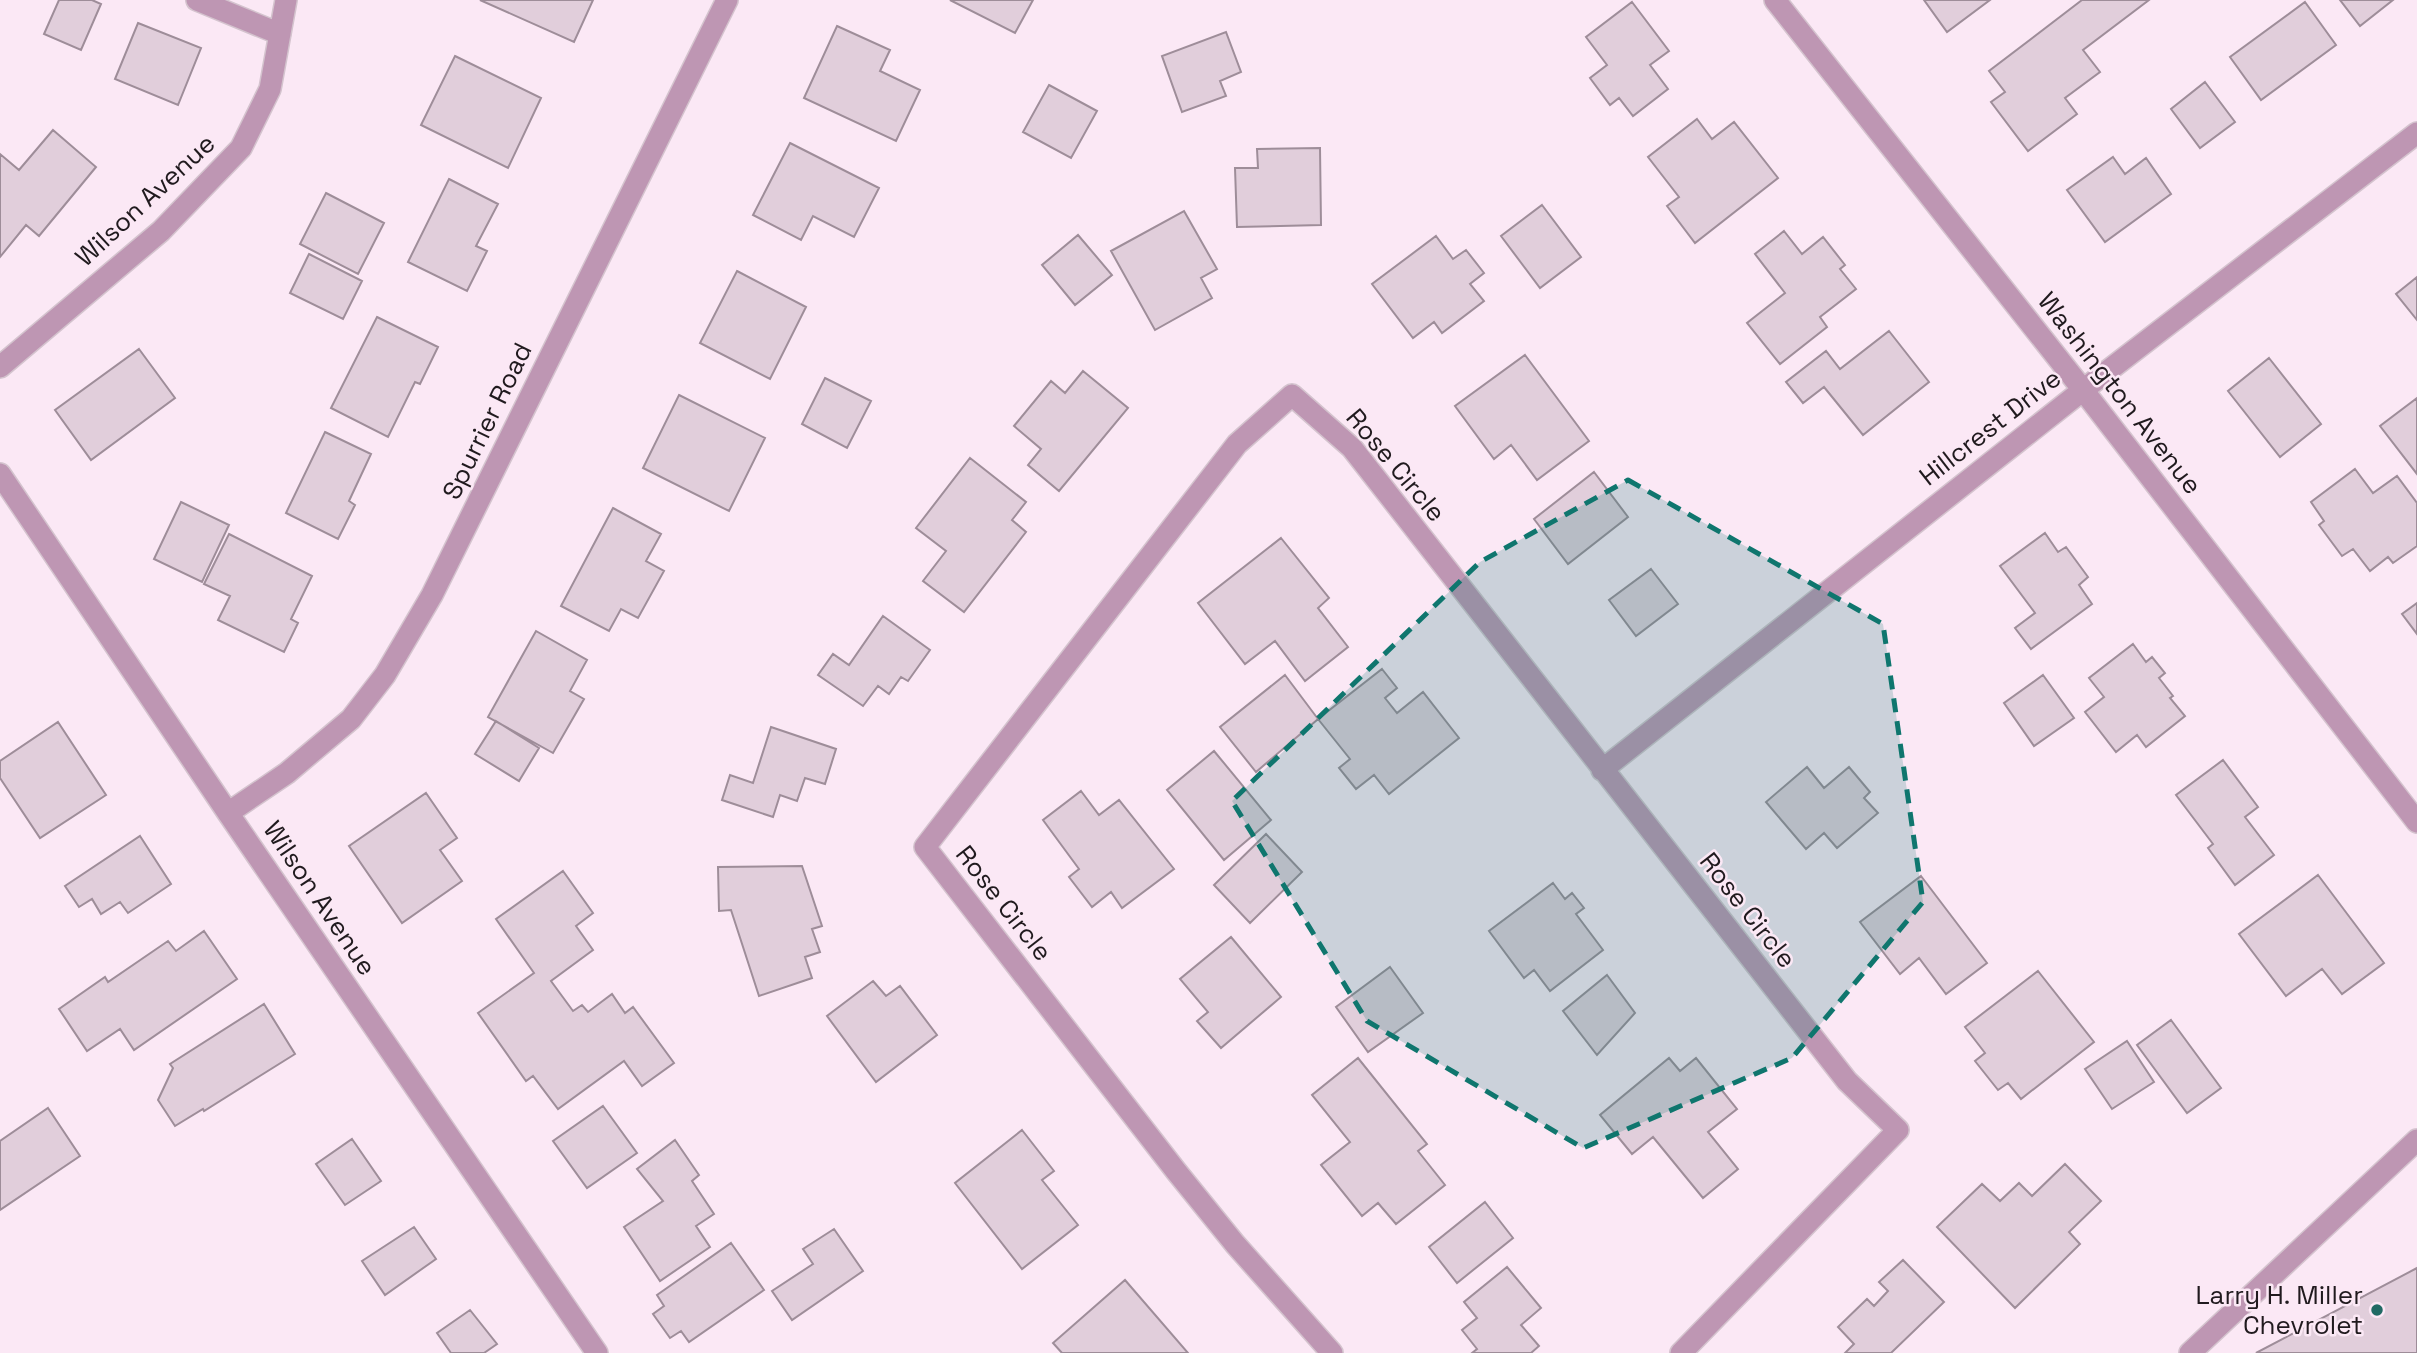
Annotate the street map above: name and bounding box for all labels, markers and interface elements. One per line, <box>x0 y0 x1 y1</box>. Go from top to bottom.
street label: Wilson Avenue <box>68 126 222 274</box>
street label: Washington Avenue <box>2030 285 2210 501</box>
street label: Spurrier Road <box>434 337 540 505</box>
street label: Hillcrest Drive <box>1912 361 2068 493</box>
street label: Rose Circle <box>1339 401 1453 529</box>
street label: Wilson Avenue <box>256 814 384 982</box>
street label: Rose Circle <box>948 838 1060 968</box>
street label: Rose Circle <box>1692 845 1804 975</box>
place label: Larry H. Miller Chevrolet <box>2195 1278 2363 1342</box>
marker: Larry H. Miller Chevrolet <box>2369 1302 2385 1318</box>

